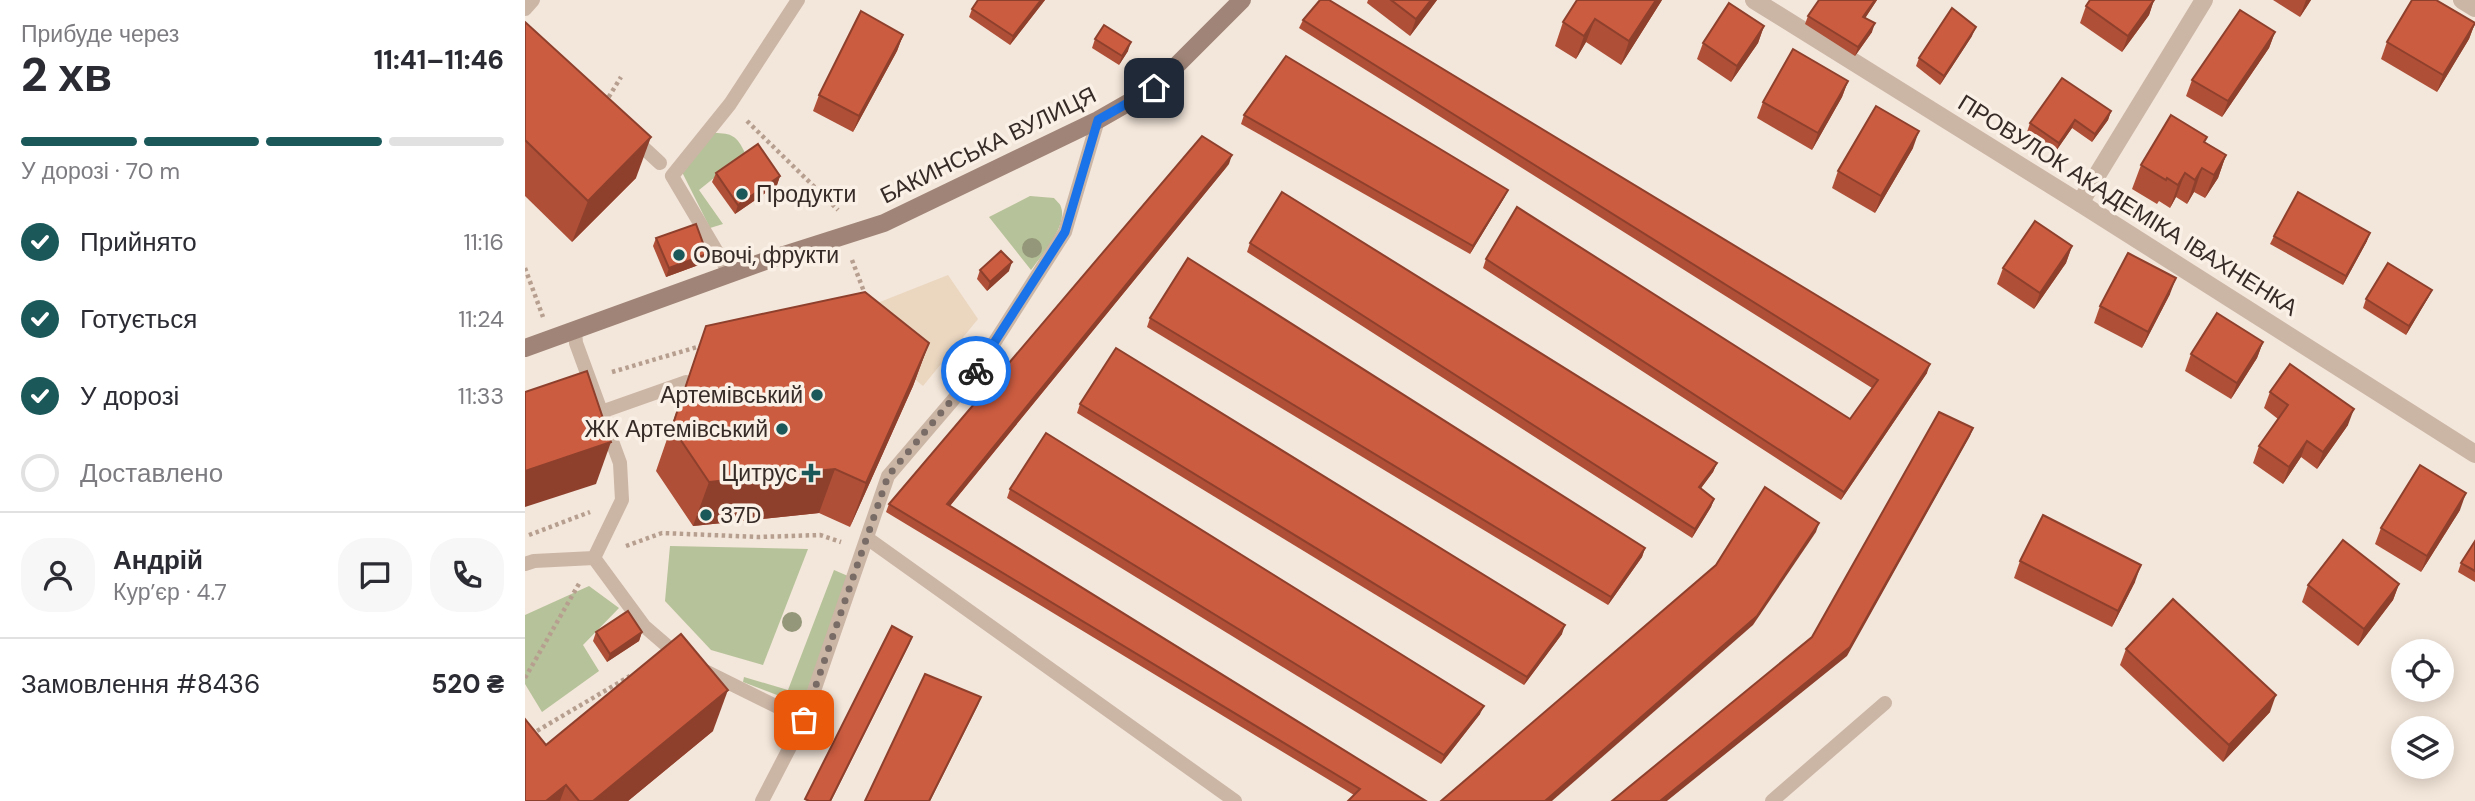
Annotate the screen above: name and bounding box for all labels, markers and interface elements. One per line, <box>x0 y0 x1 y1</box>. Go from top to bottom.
text: Прибуде через <box>21 19 179 49</box>
text: 11:41–11:46 <box>374 43 504 77</box>
text: 2 хв <box>21 45 112 105</box>
pin <box>1124 58 1184 118</box>
icon: home <box>1135 69 1173 107</box>
street label: БАКИНСЬКА ВУЛИЦЯ <box>875 80 1101 210</box>
street label: ПРОВУЛОК АКАДЕМІКА ІВАХНЕНКА <box>1952 88 2304 323</box>
text: У дорозі · 70 m <box>21 156 180 186</box>
place label: Продукти <box>756 179 856 209</box>
marker: Продукти <box>734 186 750 202</box>
icon: check <box>21 223 59 261</box>
text: Прийнято <box>80 225 197 259</box>
text: 11:16 <box>463 227 504 257</box>
place label: Овочі, фрукти <box>693 240 839 270</box>
marker: Овочі, фрукти <box>671 247 687 263</box>
icon: check <box>21 300 59 338</box>
text: Готується <box>80 302 197 336</box>
text: 11:24 <box>458 304 504 334</box>
courier <box>941 336 1011 406</box>
icon: bike <box>957 352 995 390</box>
icon: check <box>21 377 59 415</box>
text: У дорозі <box>80 379 179 413</box>
place label: Артемівський <box>660 380 803 410</box>
text: 11:33 <box>458 381 504 411</box>
marker: Артемівський <box>809 387 825 403</box>
place label: ЖК Артемівський <box>584 414 768 444</box>
marker: ЖК Артемівський <box>774 421 790 437</box>
text: Доставлено <box>80 456 223 490</box>
place label: Цитрус <box>721 458 797 488</box>
marker: Цитрус <box>803 465 819 481</box>
place label: 37D <box>720 500 761 530</box>
marker: 37D <box>698 507 714 523</box>
button: person <box>21 538 95 612</box>
button: chat <box>338 538 412 612</box>
button: phone <box>430 538 504 612</box>
text: Андрій <box>113 543 203 577</box>
text: Кур’єр · 4.7 <box>113 577 227 607</box>
map controls <box>2391 639 2454 779</box>
button: locate <box>2391 639 2454 702</box>
text: Замовлення #8436 <box>21 667 260 701</box>
text: 520 ₴ <box>431 667 504 701</box>
pin <box>774 690 834 750</box>
icon: bag <box>785 701 823 739</box>
button: layers <box>2391 716 2454 779</box>

